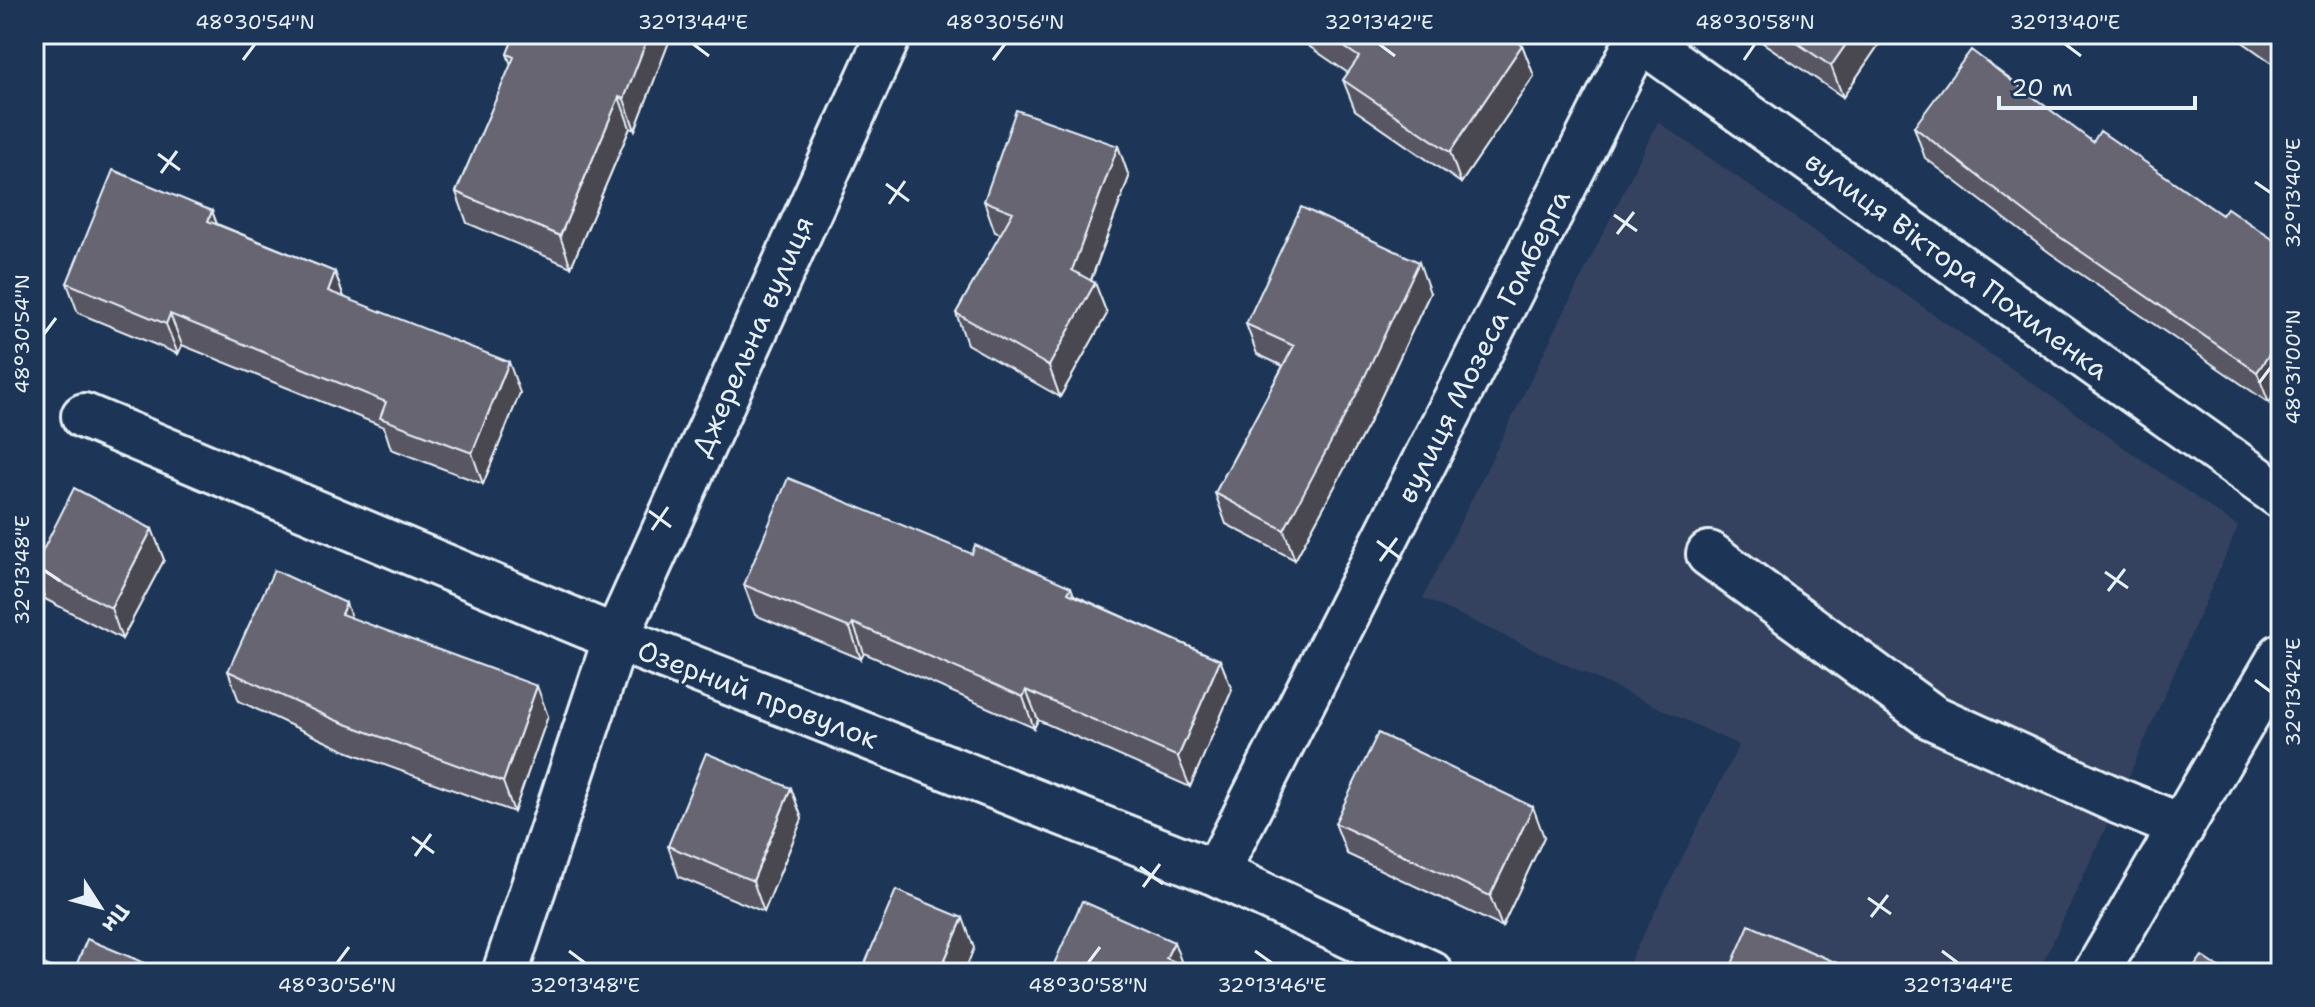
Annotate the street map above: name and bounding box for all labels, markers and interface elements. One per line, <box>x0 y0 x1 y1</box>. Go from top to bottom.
text: 48°30'54"N <box>195 9 315 35</box>
text: 32°13'44"E <box>638 9 748 35</box>
text: 48°30'56"N <box>946 9 1064 35</box>
text: 32°13'42"E <box>1325 9 1434 35</box>
text: 48°30'58"N <box>1695 9 1815 35</box>
text: 32°13'40"E <box>2010 9 2120 35</box>
scale bar <box>1999 60 2195 110</box>
text: 20 m <box>2011 72 2073 104</box>
text: 32°13'40"E <box>2280 138 2306 248</box>
street label: вулиця Віктора Похиленка <box>1797 142 2117 388</box>
street label: вулиця Мозеса Гомберга <box>1387 183 1579 509</box>
street label: Джерельна вулиця <box>682 210 822 462</box>
text: 48°30'54"N <box>9 274 35 394</box>
text: 48°31'00"N <box>2280 309 2306 425</box>
text: 32°13'48"E <box>9 515 35 625</box>
street label: Озерний провулок <box>632 631 884 757</box>
text: 32°13'42"E <box>2280 638 2306 747</box>
north arrow <box>60 867 140 947</box>
text: Пн <box>96 898 136 939</box>
text: 48°30'56"N <box>278 972 396 998</box>
text: 32°13'48"E <box>530 972 640 998</box>
text: 48°30'58"N <box>1028 972 1148 998</box>
text: 32°13'46"E <box>1217 972 1327 998</box>
text: 32°13'44"E <box>1903 972 2013 998</box>

